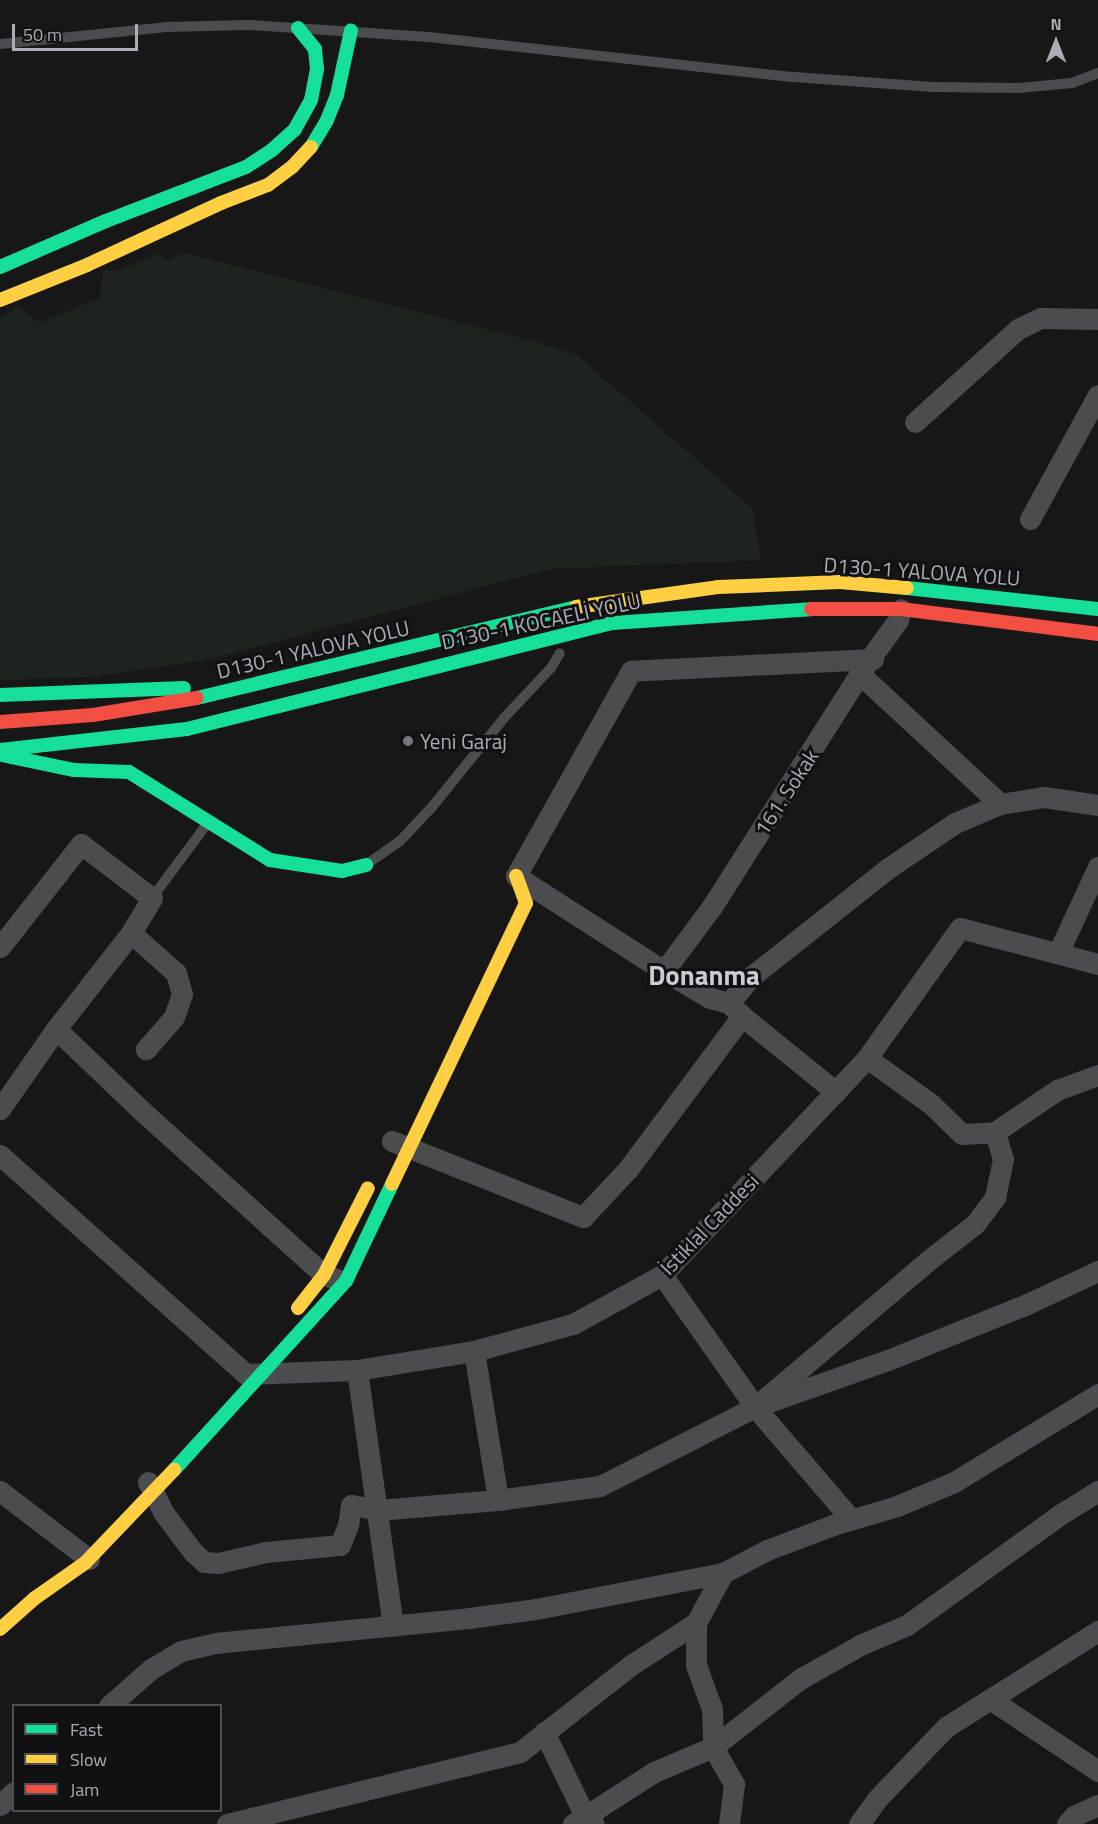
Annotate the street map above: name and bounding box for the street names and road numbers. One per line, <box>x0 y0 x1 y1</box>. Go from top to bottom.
street label: D130-1 YALOVA YOLU <box>823 552 1021 590</box>
street label: D130-1 KOCAELİ YOLU <box>439 588 643 654</box>
street label: D130-1 YALOVA YOLU <box>214 615 412 683</box>
street label: 161. Sokak <box>749 744 823 840</box>
street label: İstiklal Caddesi <box>654 1168 764 1280</box>

